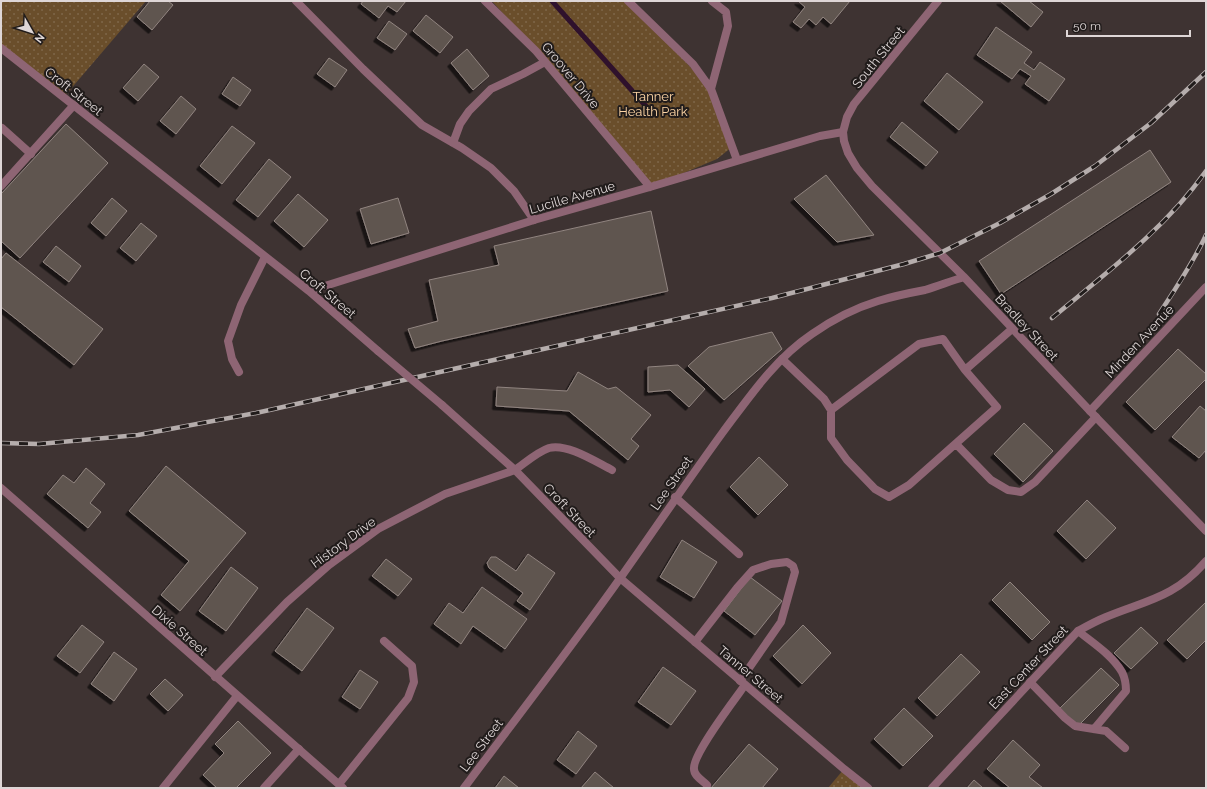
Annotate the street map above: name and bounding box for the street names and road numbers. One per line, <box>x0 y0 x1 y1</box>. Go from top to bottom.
street label: South Street <box>849 23 908 91</box>
street label: Groover Drive <box>539 39 603 112</box>
street label: Croft Street <box>42 64 106 119</box>
street label: Lucille Avenue <box>528 178 617 217</box>
street label: Croft Street <box>296 265 359 322</box>
street label: Bradley Street <box>992 291 1062 364</box>
street label: Minden Avenue <box>1102 302 1177 381</box>
street label: Lee Street <box>647 453 696 513</box>
street label: Croft Street <box>540 480 599 541</box>
street label: History Drive <box>308 514 379 571</box>
street label: Dixie Street <box>149 602 211 659</box>
street label: East Center Street <box>986 622 1071 712</box>
street label: Tanner Street <box>715 643 787 706</box>
street label: Lee Street <box>457 715 506 775</box>

